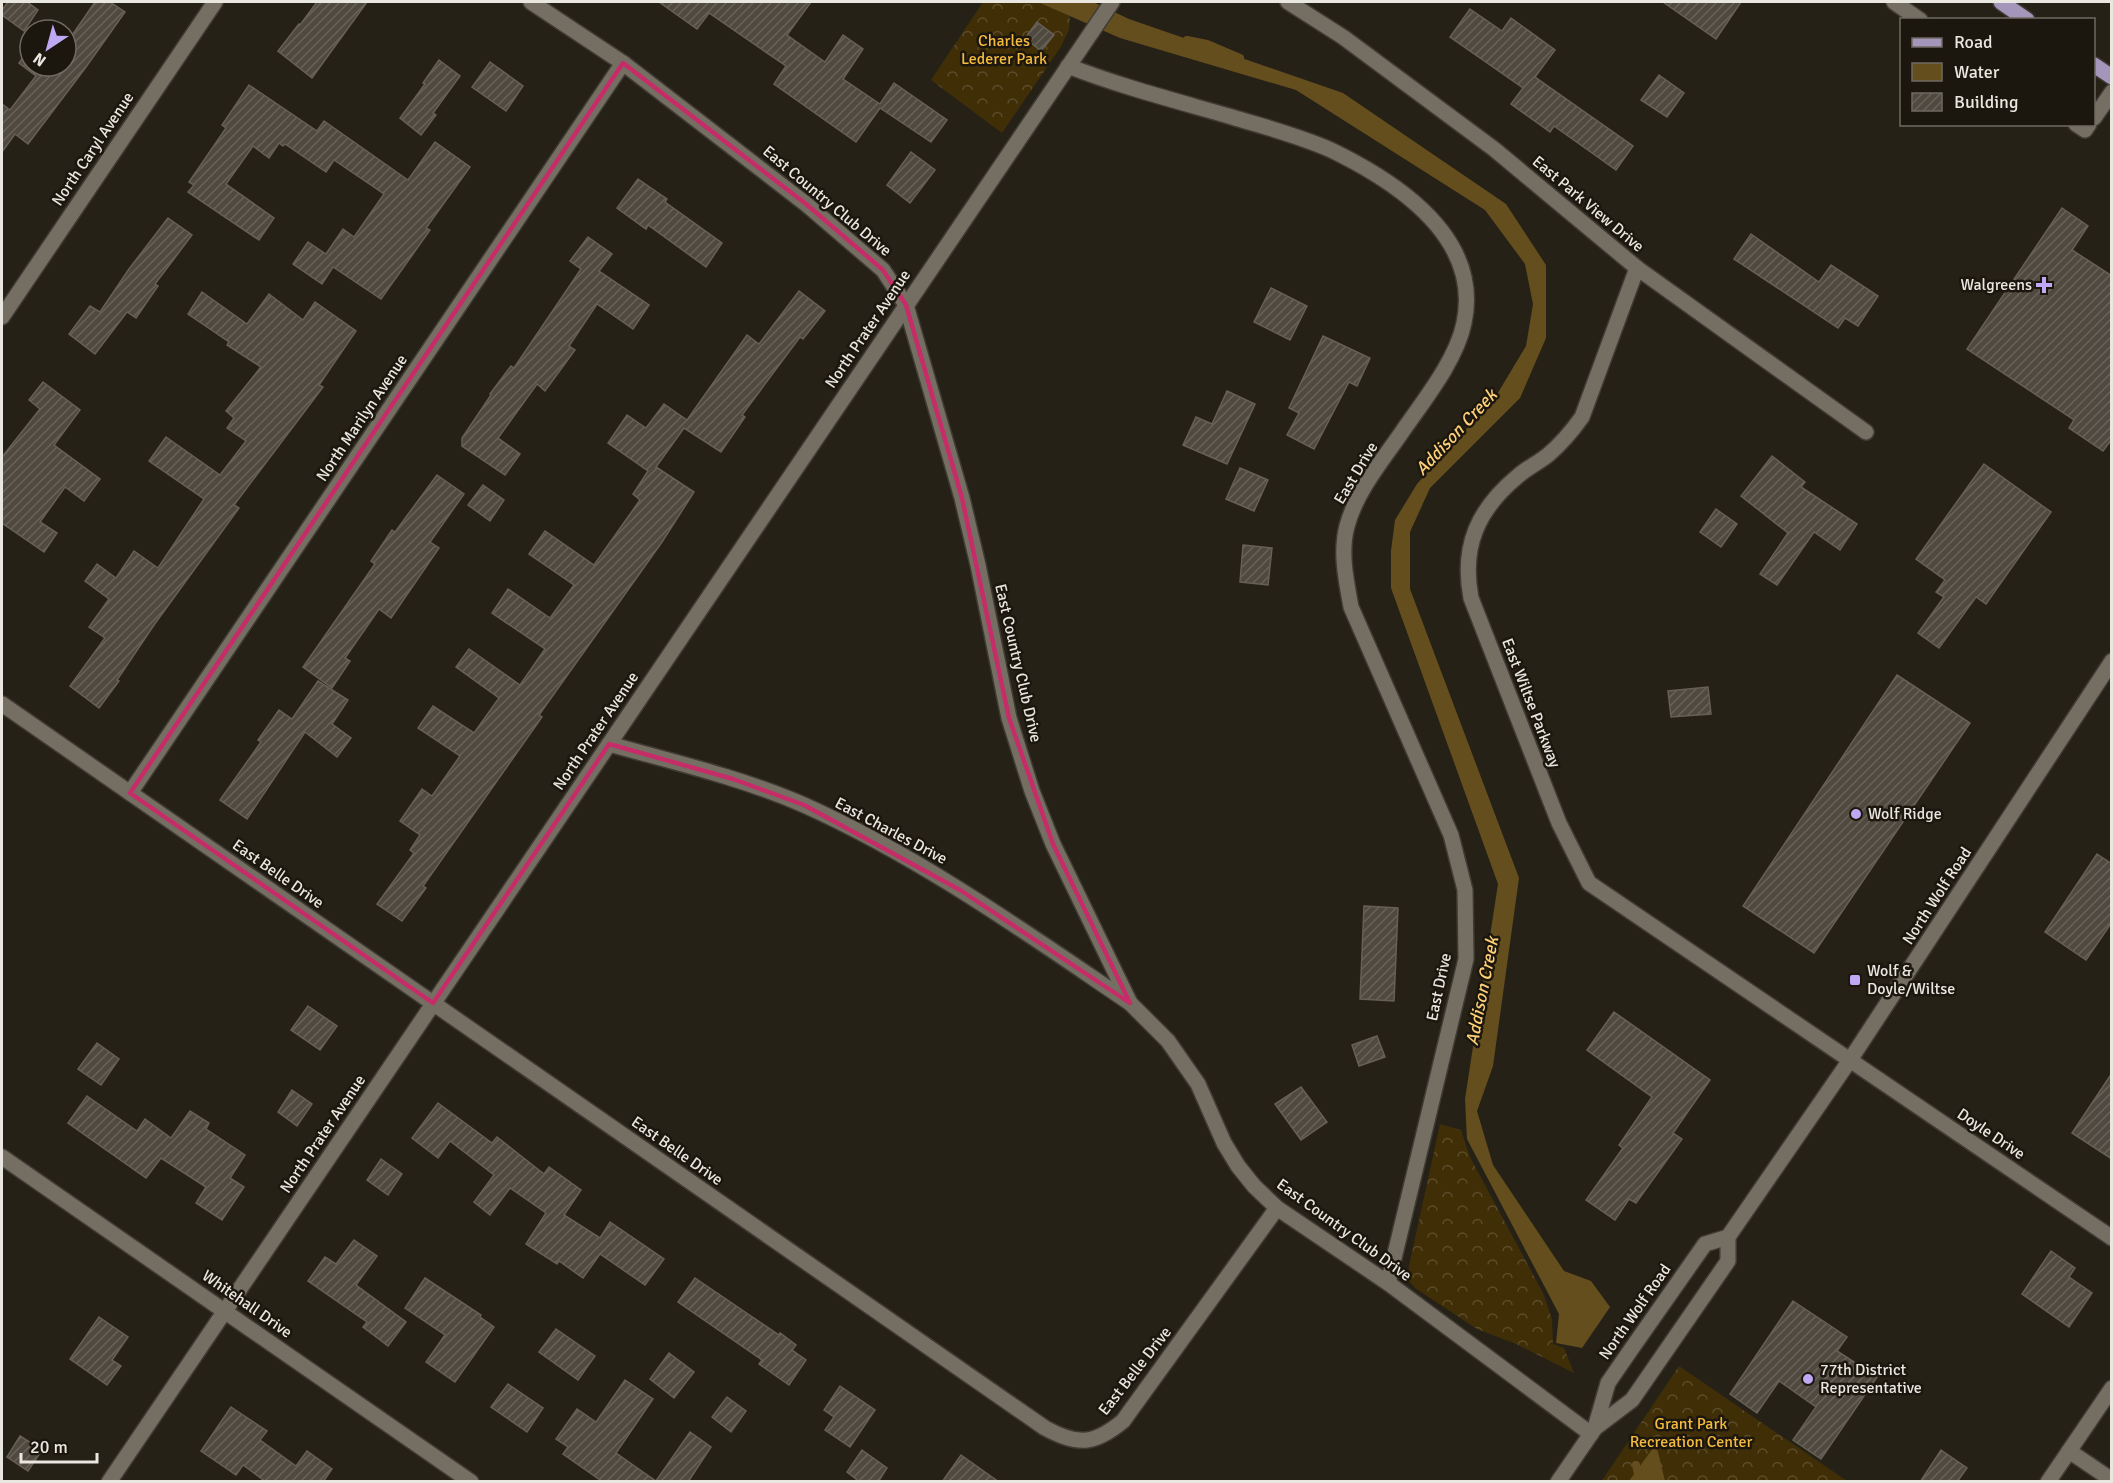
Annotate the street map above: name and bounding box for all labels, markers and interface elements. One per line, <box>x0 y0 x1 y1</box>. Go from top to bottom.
north arrow <box>18 18 78 78</box>
legend <box>1900 18 2095 126</box>
park label: Charles Lederer Park <box>961 31 1047 69</box>
text: Road <box>1954 31 1993 53</box>
text: N <box>29 48 50 71</box>
text: Water <box>1954 61 2000 83</box>
street label: North Caryl Avenue <box>48 88 138 210</box>
text: Building <box>1954 91 2018 113</box>
street label: East Country Club Drive <box>758 141 896 261</box>
street label: East Park View Drive <box>1528 151 1648 257</box>
street label: North Prater Avenue <box>821 266 915 392</box>
place label: Walgreens <box>1960 275 2032 295</box>
marker: Walgreens <box>2037 278 2051 292</box>
street label: North Marilyn Avenue <box>312 351 412 485</box>
water label: Addison Creek <box>1410 383 1503 480</box>
street label: East Drive <box>1330 438 1382 508</box>
street label: East Country Club Drive <box>990 582 1046 744</box>
street label: East Wiltse Parkway <box>1497 635 1565 771</box>
street label: North Prater Avenue <box>549 668 643 794</box>
street label: East Charles Drive <box>831 793 951 869</box>
place label: Wolf Ridge <box>1868 804 1942 824</box>
marker: Wolf Ridge <box>1849 807 1863 821</box>
street label: East Belle Drive <box>228 835 328 913</box>
street label: North Wolf Road <box>1898 843 1976 949</box>
water label: Addison Creek <box>1461 933 1504 1047</box>
street label: East Drive <box>1422 951 1456 1023</box>
place label: Wolf & Doyle/Wiltse <box>1867 961 1955 999</box>
marker: Wolf & Doyle/Wiltse <box>1848 973 1862 987</box>
street label: North Prater Avenue <box>276 1071 370 1197</box>
street label: Doyle Drive <box>1953 1104 2029 1164</box>
street label: East Belle Drive <box>627 1112 727 1190</box>
street label: East Country Club Drive <box>1273 1174 1415 1286</box>
street label: North Wolf Road <box>1595 1260 1675 1364</box>
street label: Whitehall Drive <box>198 1266 296 1342</box>
street label: East Belle Drive <box>1094 1323 1176 1419</box>
place label: 77th District Representative <box>1820 1360 1922 1398</box>
marker: 77th District Representative <box>1801 1372 1815 1386</box>
park label: Grant Park Recreation Center <box>1630 1414 1752 1452</box>
scale bar <box>21 1426 98 1464</box>
text: 20 m <box>30 1436 68 1458</box>

